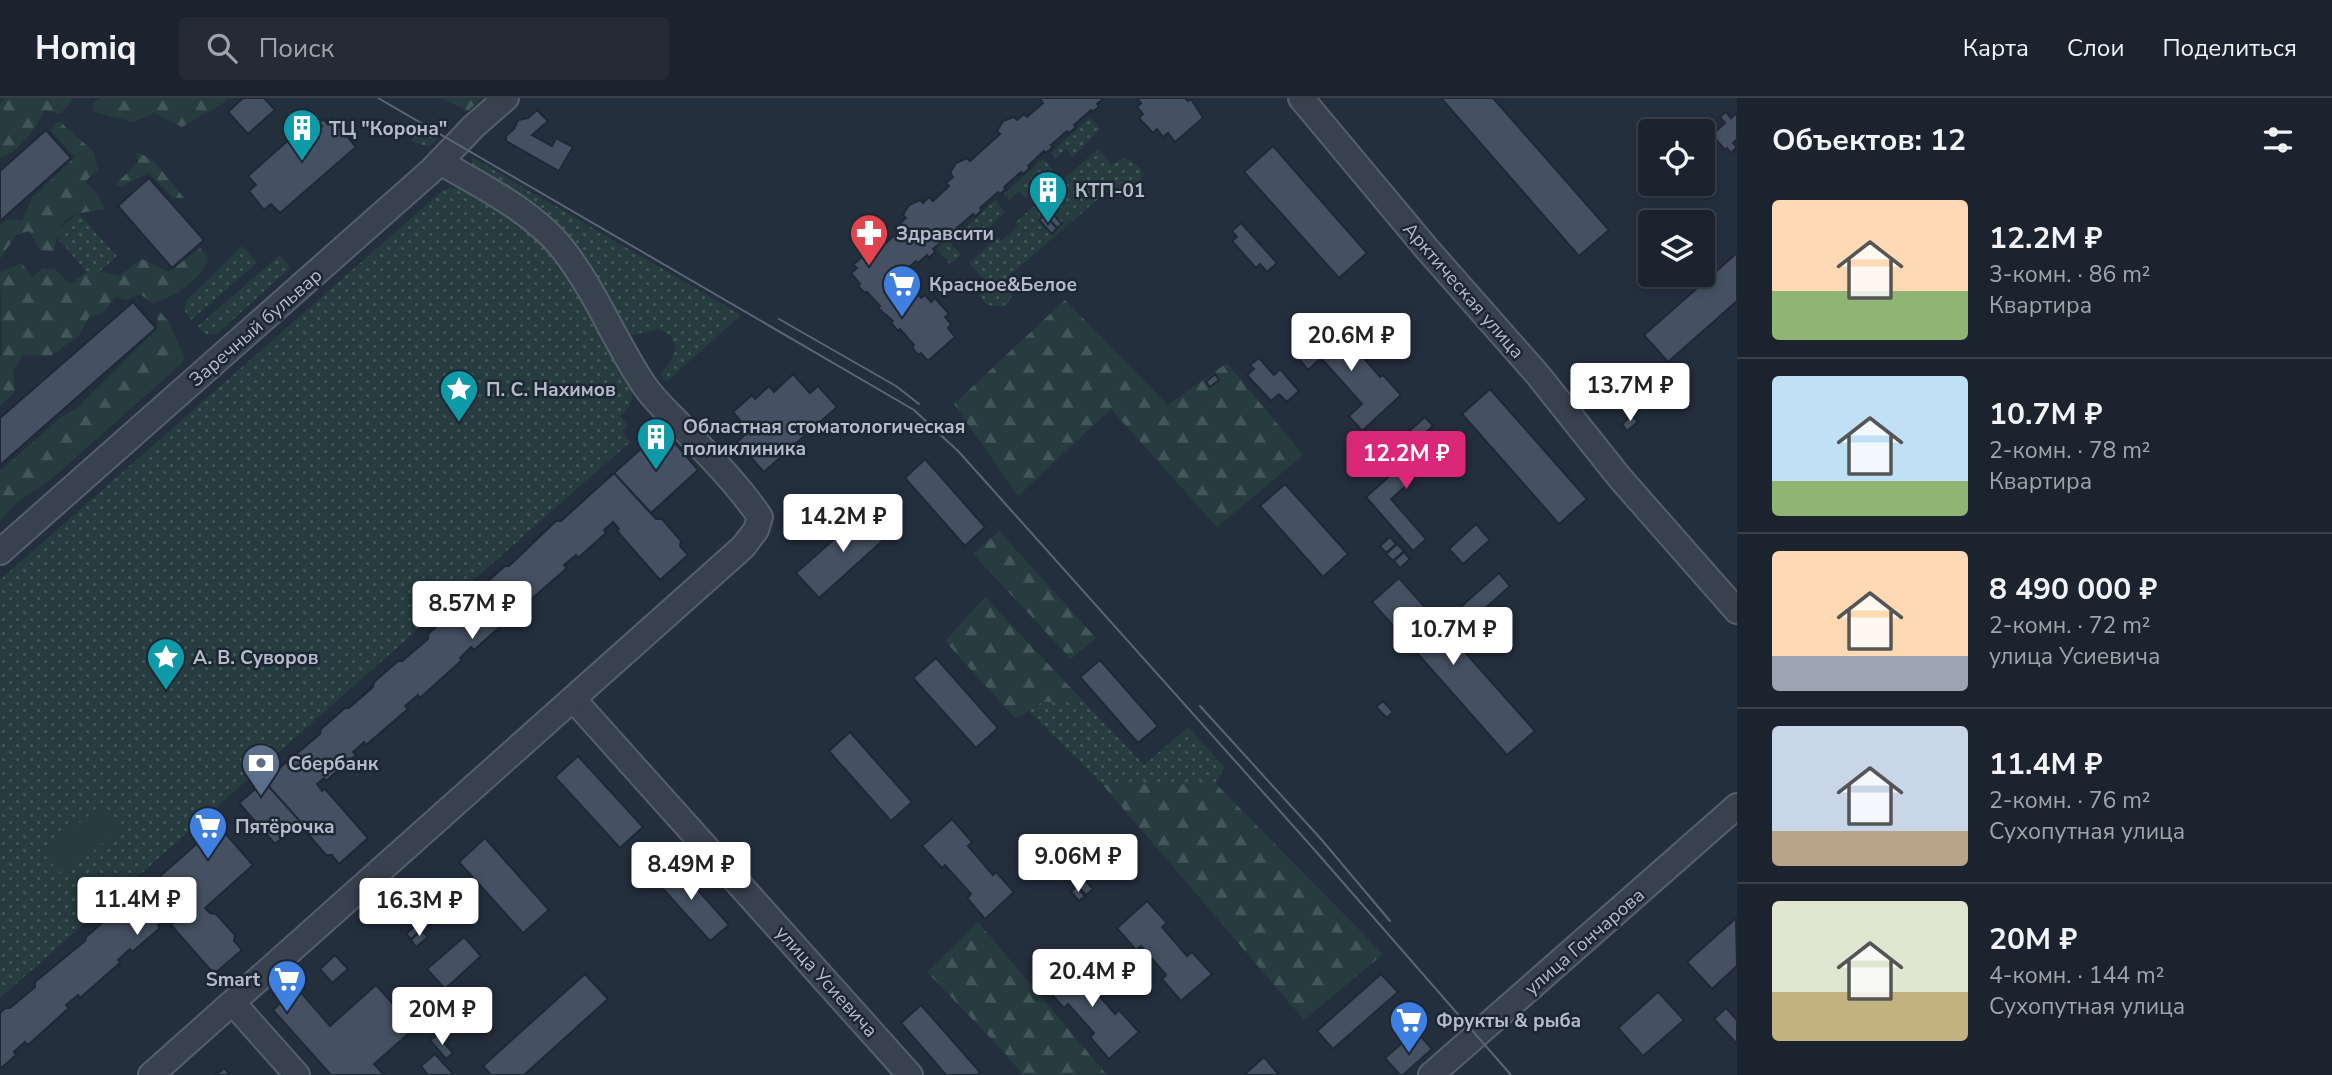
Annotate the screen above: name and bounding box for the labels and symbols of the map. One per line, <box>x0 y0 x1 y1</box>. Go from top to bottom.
building icon: ТЦ "Корона" <box>281 107 323 162</box>
place label: ТЦ "Корона" <box>329 116 447 142</box>
building icon: КТП-01 <box>1027 169 1069 224</box>
place label: КТП-01 <box>1075 178 1145 204</box>
pharmacy icon: Здравсити <box>848 212 890 267</box>
street label: Арктическая улица <box>1397 217 1530 364</box>
place label: Здравсити <box>896 221 994 247</box>
street label: Заречный бульвар <box>184 263 328 393</box>
supermarket icon: Красное&Белое <box>881 263 923 318</box>
place label: Красное&Белое <box>929 272 1077 298</box>
pin: 20.6M ₽ <box>1286 314 1416 373</box>
pin: 13.7M ₽ <box>1565 364 1695 423</box>
place icon: П. С. Нахимов <box>438 368 480 423</box>
place label: П. С. Нахимов <box>486 377 616 403</box>
place label: Областная стоматологическая поликлиника <box>683 414 965 462</box>
building icon: Областная стоматологическая поликлиника <box>635 416 677 471</box>
pin: 12.2M ₽ <box>1341 432 1471 491</box>
pin: 14.2M ₽ <box>778 494 908 554</box>
pin: 8.57M ₽ <box>407 582 537 641</box>
pin: 10.7M ₽ <box>1388 608 1518 667</box>
place icon: А. В. Суворов <box>145 636 187 691</box>
place label: А. В. Суворов <box>193 645 319 671</box>
bank icon: Сбербанк <box>240 742 282 797</box>
place label: Сбербанк <box>288 751 379 777</box>
supermarket icon: Пятёрочка <box>187 805 229 860</box>
place label: Пятёрочка <box>235 814 335 840</box>
pin: 9.06M ₽ <box>1013 834 1143 894</box>
pin: 8.49M ₽ <box>626 842 756 902</box>
pin: 11.4M ₽ <box>72 878 202 937</box>
pin: 16.3M ₽ <box>354 878 484 938</box>
street label: улица Гончарова <box>1519 882 1650 1001</box>
street label: улица Усиевича <box>769 920 883 1043</box>
pin: 20.4M ₽ <box>1027 950 1157 1009</box>
supermarket icon: Smart <box>266 958 308 1013</box>
place label: Smart <box>206 967 261 993</box>
pin: 20M ₽ <box>393 988 491 1047</box>
supermarket icon: Фрукты & рыба <box>1388 999 1430 1054</box>
place label: Фрукты & рыба <box>1436 1008 1581 1034</box>

